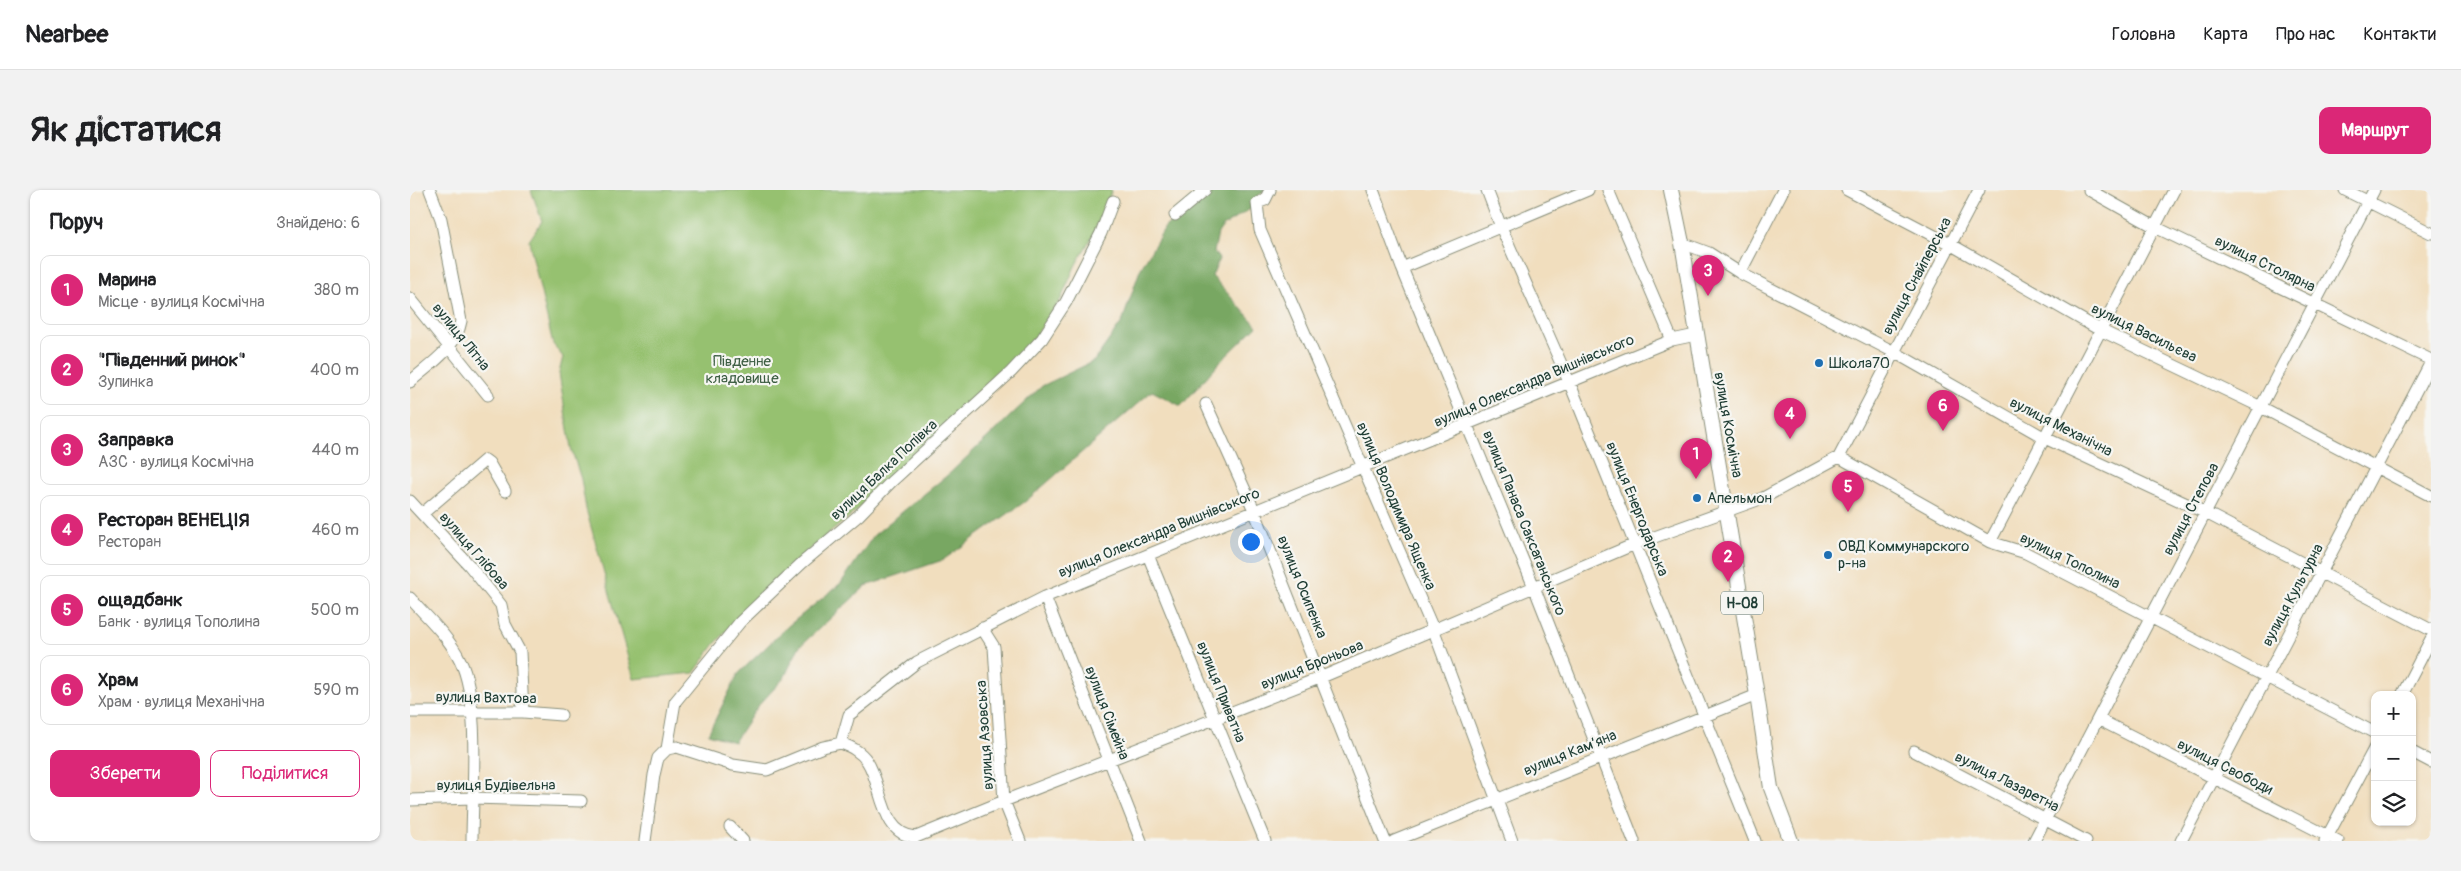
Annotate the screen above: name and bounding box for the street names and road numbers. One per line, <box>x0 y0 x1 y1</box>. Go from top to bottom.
street label: вулиця Снайперська <box>1878 214 1956 338</box>
street label: вулиця Столярна <box>2212 231 2318 297</box>
street label: вулиця Літна <box>428 299 494 375</box>
street label: вулиця Васильєва <box>2088 299 2200 367</box>
street label: вулиця Олександра Вишнівського <box>1431 330 1637 432</box>
street label: вулиця Космічна <box>1709 371 1747 479</box>
street label: вулиця Механічна <box>2006 393 2116 461</box>
street label: вулиця Балка Попівка <box>827 416 941 524</box>
street label: вулиця Володимира Ященка <box>1352 419 1440 593</box>
street label: вулиця Панаса Саксаганського <box>1478 428 1570 618</box>
street label: вулиця Енергодарська <box>1601 439 1673 579</box>
street label: вулиця Степова <box>2159 459 2223 559</box>
street label: вулиця Олександра Вишнівського <box>1055 484 1263 582</box>
street label: вулиця Глібова <box>435 508 513 594</box>
street label: вулиця Тополина <box>2017 529 2123 593</box>
street label: вулиця Осипенка <box>1273 533 1331 641</box>
street label: вулиця Культурна <box>2258 540 2328 649</box>
road number: Н-08 <box>1721 592 1763 614</box>
street label: вулиця Броньова <box>1258 636 1366 694</box>
street label: вулиця Приватна <box>1192 639 1250 745</box>
street label: вулиця Сімейна <box>1080 663 1134 763</box>
street label: вулиця Азовська <box>972 680 998 790</box>
street label: вулиця Вахтова <box>435 688 537 708</box>
street label: вулиця Кам’яна <box>1521 726 1619 780</box>
street label: вулиця Свободи <box>2174 735 2276 799</box>
street label: вулиця Лазаретна <box>1952 747 2062 817</box>
street label: вулиця Будівельна <box>436 776 556 795</box>

